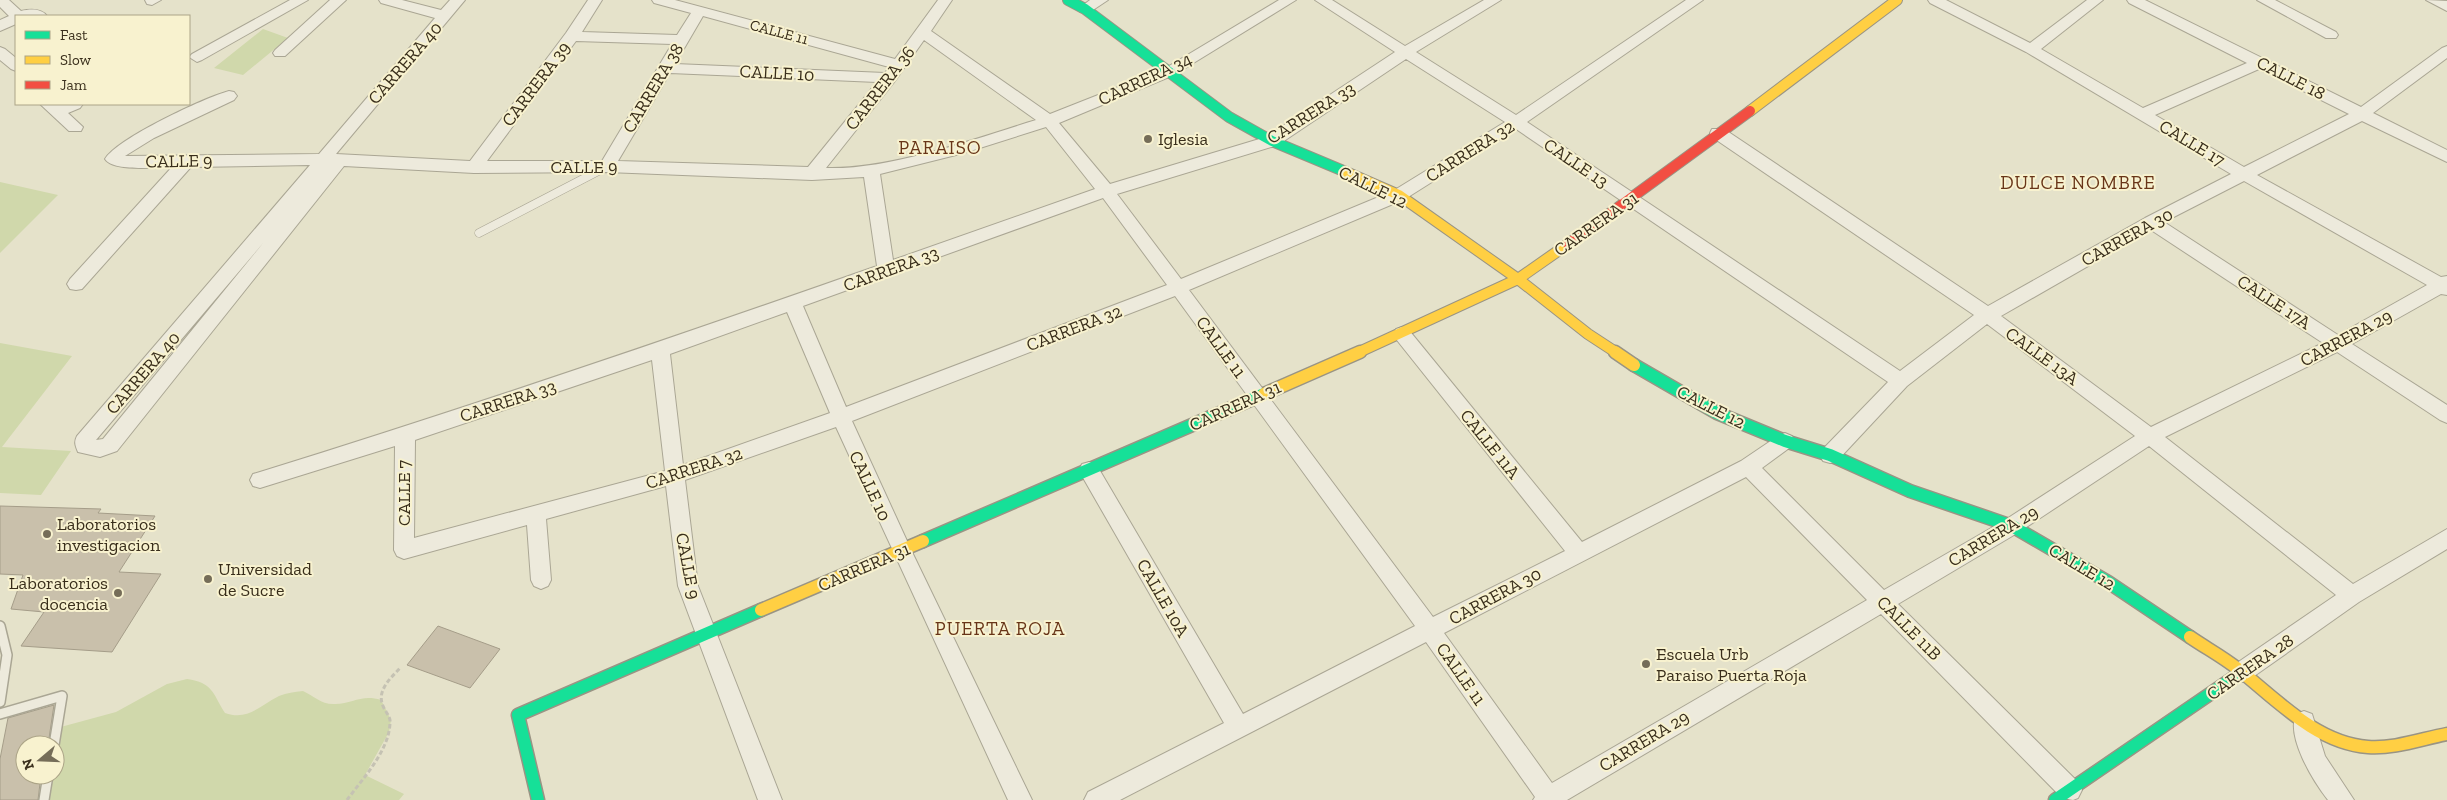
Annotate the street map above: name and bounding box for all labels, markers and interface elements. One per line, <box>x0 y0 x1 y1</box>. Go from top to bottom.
legend <box>15 15 190 105</box>
street label: CALLE 11 <box>748 16 810 48</box>
street label: CARRERA 40 <box>363 17 447 109</box>
text: Fast <box>60 26 88 44</box>
street label: CARRERA 39 <box>497 37 575 131</box>
street label: CARRERA 38 <box>618 39 688 137</box>
street label: CARRERA 36 <box>840 42 920 134</box>
street label: CARRERA 34 <box>1095 48 1196 110</box>
text: Slow <box>60 51 92 69</box>
street label: CALLE 18 <box>2253 51 2329 105</box>
street label: CALLE 10 <box>739 60 815 86</box>
text: Jam <box>60 76 87 94</box>
street label: CARRERA 33 <box>1263 77 1359 149</box>
street label: CARRERA 32 <box>1422 115 1518 187</box>
street label: CALLE 17 <box>2155 115 2229 171</box>
place label: Iglesia <box>1158 128 1208 150</box>
marker: Iglesia <box>1142 133 1154 145</box>
street label: CALLE 13 <box>1539 133 1613 193</box>
district label: PARAISO <box>898 136 982 159</box>
street label: CALLE 9 <box>145 149 213 173</box>
street label: CALLE 9 <box>550 156 618 178</box>
street label: CALLE 12 <box>1335 161 1411 213</box>
district label: DULCE NOMBRE <box>2000 171 2156 194</box>
street label: CARRERA 31 <box>1550 187 1643 261</box>
street label: CARRERA 30 <box>2077 203 2177 271</box>
street label: CARRERA 33 <box>840 242 942 296</box>
street label: CALLE 17A <box>2233 270 2315 334</box>
street label: CARRERA 32 <box>1023 300 1125 356</box>
street label: CARRERA 29 <box>2296 305 2396 371</box>
street label: CALLE 11 <box>1191 312 1251 382</box>
street label: CALLE 13A <box>2001 322 2083 390</box>
street label: CARRERA 40 <box>101 327 185 419</box>
street label: CARRERA 33 <box>457 375 559 427</box>
street label: CARRERA 31 <box>1186 376 1284 436</box>
street label: CALLE 12 <box>1673 380 1749 434</box>
street label: CALLE 11A <box>1455 405 1525 483</box>
street label: CARRERA 32 <box>643 442 745 494</box>
street label: CALLE 10 <box>844 447 896 525</box>
street label: CALLE 7 <box>393 459 415 526</box>
street label: CARRERA 29 <box>1944 501 2042 571</box>
place label: Laboratorios investigacion <box>57 513 161 556</box>
marker: Laboratorios investigacion <box>41 528 53 540</box>
street label: CALLE 9 <box>671 531 705 601</box>
street label: CARRERA 31 <box>815 538 913 596</box>
street label: CALLE 12 <box>2045 539 2119 595</box>
street label: CALLE 10A <box>1132 555 1194 641</box>
place label: Universidad de Sucre <box>218 558 312 601</box>
street label: CARRERA 30 <box>1445 562 1545 630</box>
place label: Laboratorios docencia <box>9 572 108 615</box>
marker: Universidad de Sucre <box>202 573 214 585</box>
marker: Laboratorios docencia <box>112 587 124 599</box>
street label: CALLE 11B <box>1872 591 1946 665</box>
district label: PUERTA ROJA <box>935 617 1065 640</box>
street label: CARRERA 28 <box>2202 629 2298 705</box>
street label: CALLE 11 <box>1431 638 1491 710</box>
place label: Escuela Urb Paraiso Puerta Roja <box>1656 643 1807 686</box>
marker: Escuela Urb Paraiso Puerta Roja <box>1640 658 1652 670</box>
street label: CARRERA 29 <box>1595 706 1693 776</box>
north arrow <box>15 735 65 785</box>
text: N <box>18 756 38 772</box>

